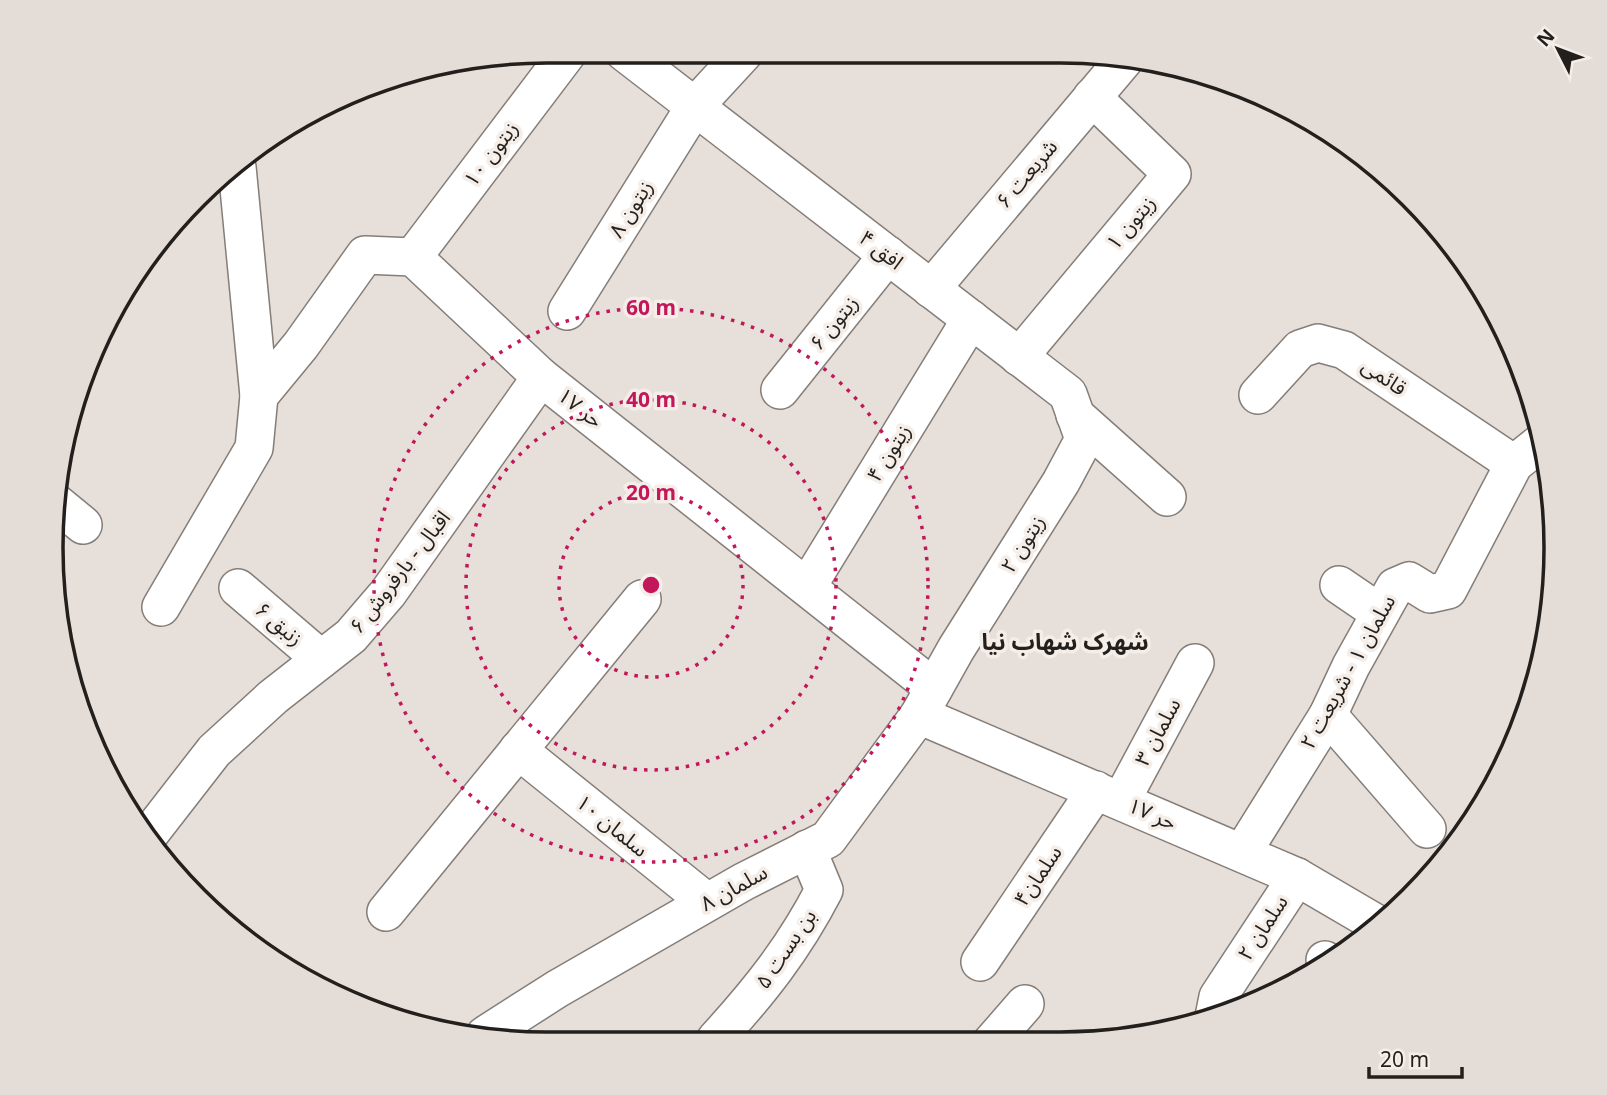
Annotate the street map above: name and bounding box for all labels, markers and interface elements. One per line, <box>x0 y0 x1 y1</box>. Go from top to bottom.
north arrow <box>1523 14 1593 84</box>
text: N <box>1531 23 1560 52</box>
street label: زیتون ۱۰ <box>456 115 524 192</box>
street label: شریعت ۶ <box>989 133 1063 214</box>
street label: زیتون ۸ <box>602 174 659 243</box>
street label: زیتون ۱ <box>1099 189 1161 255</box>
street label: افق ۴ <box>854 223 909 275</box>
street label: زیتون ۶ <box>803 289 864 356</box>
text: 60 m <box>626 293 676 321</box>
street label: قائمی <box>1357 351 1413 401</box>
street label: حر ۱۷ <box>552 381 609 434</box>
text: 40 m <box>626 385 676 413</box>
street label: زیتون ۴ <box>860 418 917 487</box>
text: 20 m <box>626 478 676 506</box>
street label: اقبال - بارفروش ۶ <box>342 504 456 639</box>
street label: زیتون ۲ <box>994 509 1051 578</box>
centre of rings <box>639 573 663 597</box>
street label: سلمان ۱ - شریعت ۲ <box>1293 589 1401 754</box>
street label: زنبق ۶ <box>250 595 309 651</box>
district label: شهرک شهاب نیا <box>981 625 1149 657</box>
street label: سلمان ۳ <box>1128 693 1187 770</box>
street label: سلمان ۱۰ <box>571 788 654 863</box>
street label: حر ۱۷ <box>1124 790 1181 836</box>
street label: سلمان۴ <box>1007 840 1068 911</box>
street label: سلمان ۸ <box>695 857 772 917</box>
street label: سلمان ۲ <box>1231 889 1294 966</box>
street label: بن بست ۵ <box>748 903 822 994</box>
scale bar <box>1369 1036 1462 1080</box>
text: 20 m <box>1380 1045 1429 1073</box>

